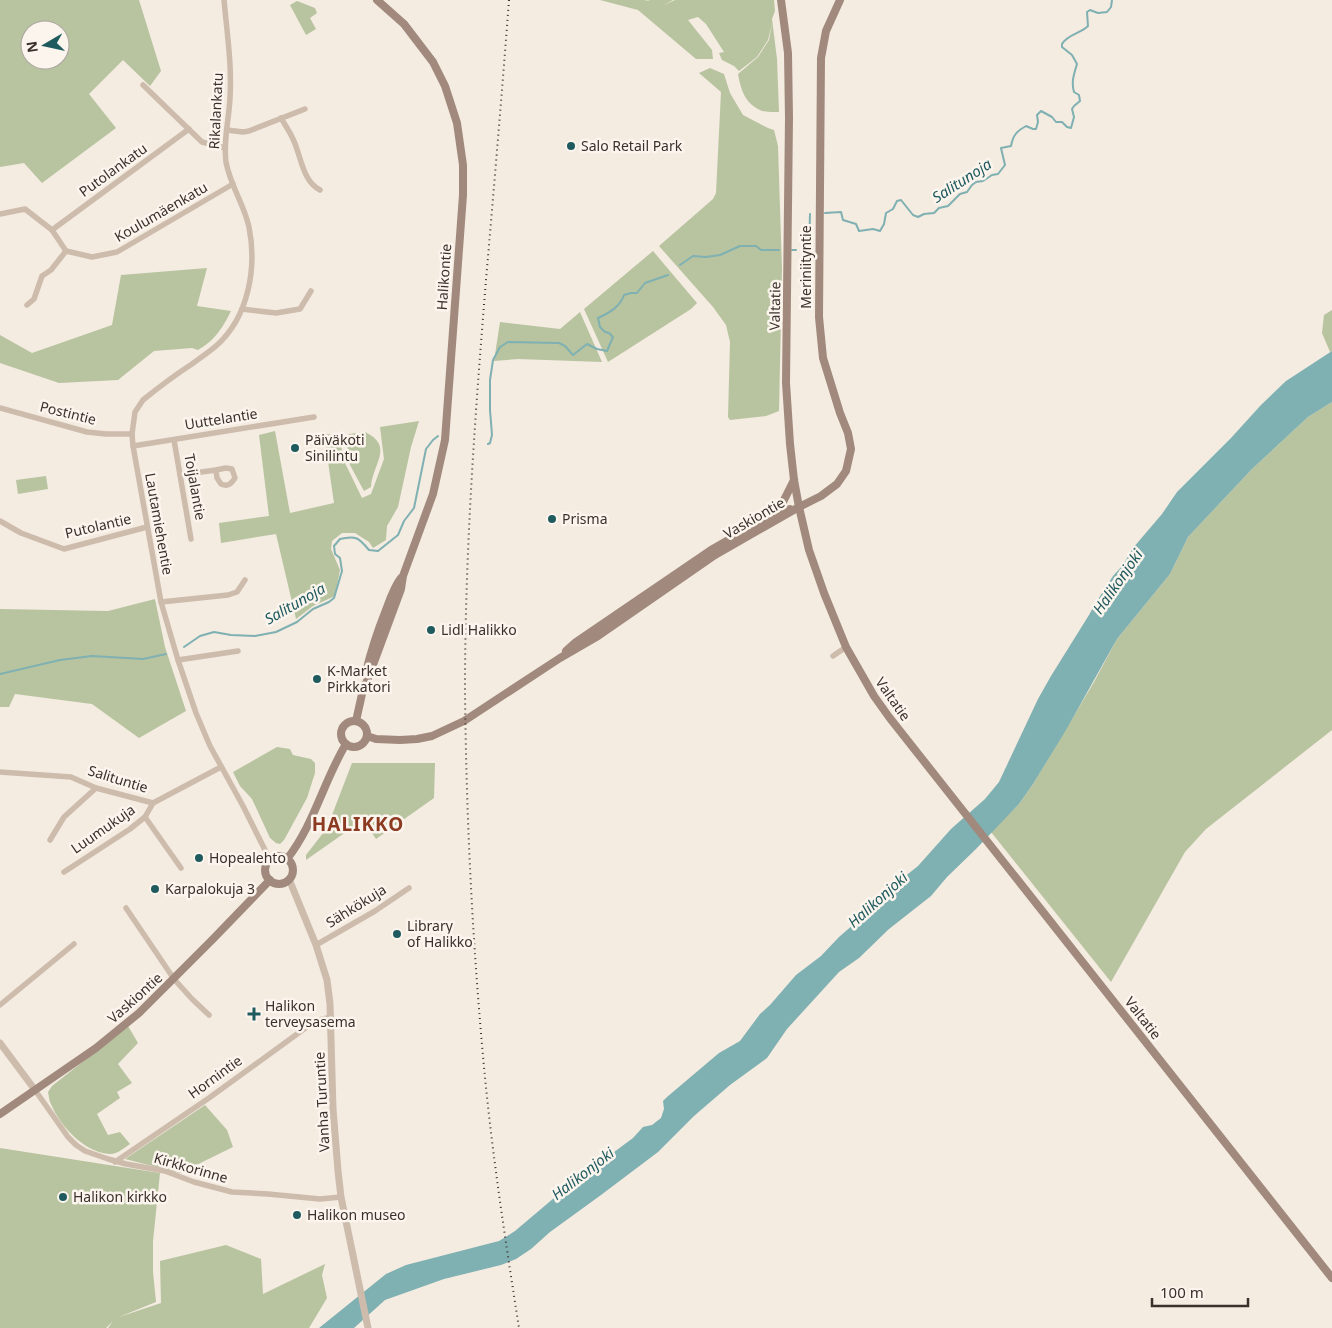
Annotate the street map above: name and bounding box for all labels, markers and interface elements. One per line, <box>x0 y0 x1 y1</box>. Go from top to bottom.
north arrow <box>20 20 70 70</box>
text: N <box>21 40 42 54</box>
street label: Rikalankatu <box>204 72 227 150</box>
place label: Salo Retail Park <box>581 136 683 155</box>
street label: Putolankatu <box>75 138 151 201</box>
marker: Salo Retail Park <box>565 140 577 152</box>
water label: Salitunoja <box>928 153 995 207</box>
street label: Koulumäenkatu <box>111 177 211 246</box>
street label: Meriniityntie <box>796 225 815 309</box>
street label: Halikontie <box>432 243 455 311</box>
street label: Valtatie <box>765 281 784 331</box>
street label: Postintie <box>38 396 98 429</box>
street label: Uuttelantie <box>183 403 259 434</box>
place label: Päiväkoti Sinilintu <box>305 430 365 465</box>
marker: Päiväkoti Sinilintu <box>289 442 301 454</box>
street label: Toijalantie <box>180 452 211 522</box>
street label: Lautamiehentie <box>141 471 178 576</box>
street label: Vaskiontie <box>720 492 788 543</box>
street label: Putolantie <box>63 509 133 542</box>
place label: Prisma <box>562 509 608 528</box>
marker: Prisma <box>546 513 558 525</box>
water label: Halikonjoki <box>1088 544 1147 618</box>
water label: Salitunoja <box>260 577 329 629</box>
place label: Lidl Halikko <box>441 620 517 639</box>
marker: Lidl Halikko <box>425 624 437 636</box>
place label: K-Market Pirkkatori <box>327 661 391 696</box>
marker: K-Market Pirkkatori <box>311 673 323 685</box>
street label: Valtatie <box>872 673 915 724</box>
street label: Salituntie <box>86 760 151 797</box>
street label: Luumukuja <box>67 800 138 858</box>
district label: HALIKKO <box>312 811 404 837</box>
place label: Hopealehto <box>209 848 286 867</box>
marker: Hopealehto <box>193 852 205 864</box>
water label: Halikonjoki <box>843 866 912 932</box>
place label: Karpalokuja 3 <box>165 879 255 898</box>
street label: Sähkökuja <box>322 880 389 932</box>
marker: Karpalokuja 3 <box>149 883 161 895</box>
place label: Library of Halikko <box>407 916 473 951</box>
marker: Library of Halikko <box>391 928 403 940</box>
street label: Vaskiontie <box>103 968 166 1027</box>
street label: Valtatie <box>1121 993 1166 1043</box>
place label: Halikon terveysasema <box>265 996 356 1031</box>
marker: Halikon terveysasema <box>247 1007 261 1021</box>
street label: Hornintie <box>184 1051 245 1103</box>
street label: Vanha Turuntie <box>309 1051 334 1153</box>
water label: Halikonjoki <box>547 1142 619 1204</box>
street label: Kirkkorinne <box>152 1148 230 1187</box>
place label: Halikon kirkko <box>73 1187 167 1206</box>
marker: Halikon kirkko <box>57 1191 69 1203</box>
place label: Halikon museo <box>307 1205 406 1224</box>
marker: Halikon museo <box>291 1209 303 1221</box>
scale bar <box>1152 1276 1248 1308</box>
text: 100 m <box>1160 1282 1204 1302</box>

